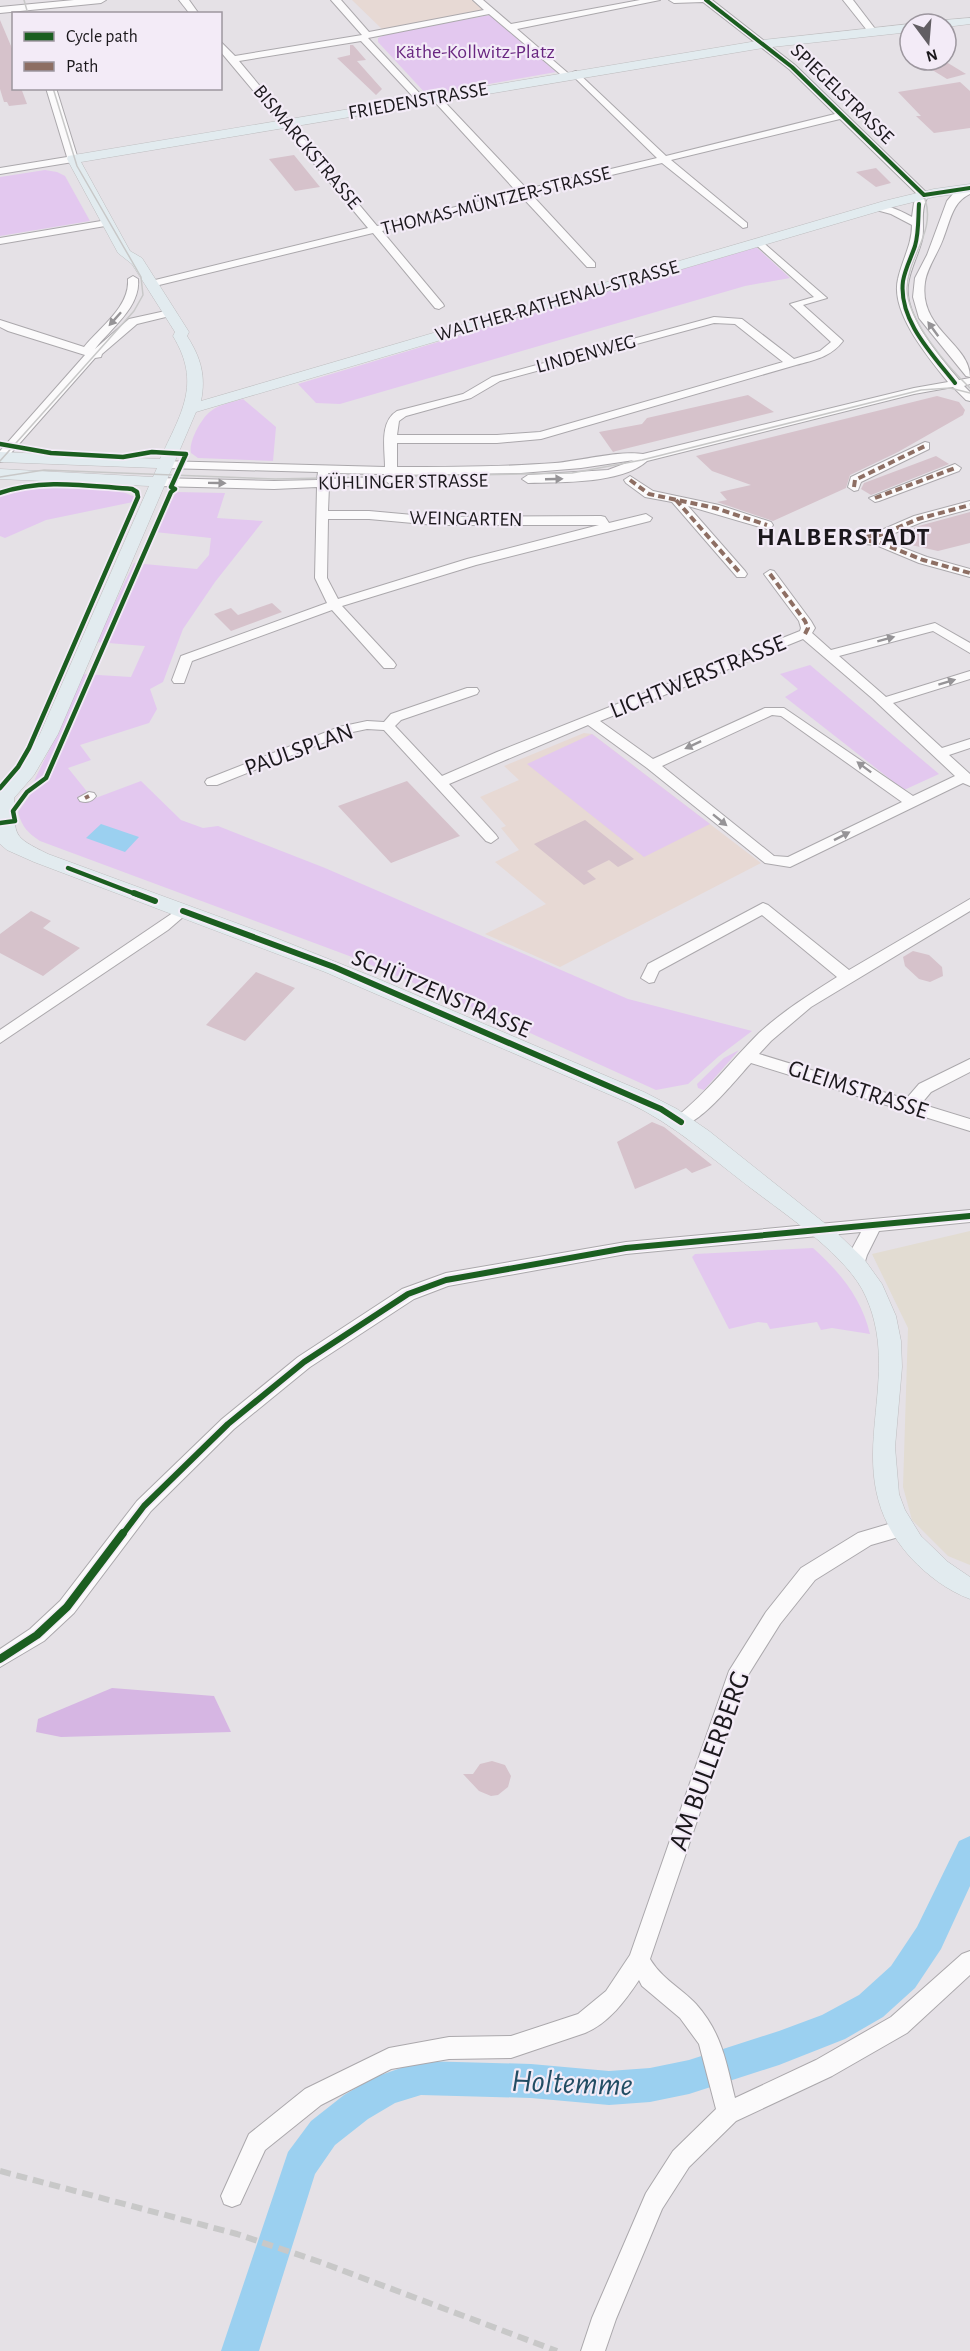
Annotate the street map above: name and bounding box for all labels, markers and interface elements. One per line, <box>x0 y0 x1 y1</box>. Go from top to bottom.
legend <box>12 12 222 90</box>
north arrow <box>898 12 958 72</box>
text: Cycle path <box>66 28 138 46</box>
street label: SPIEGELSTRASSE <box>787 40 898 148</box>
park label: Käthe-Kollwitz-Platz <box>395 42 555 62</box>
text: N <box>924 46 939 65</box>
text: Path <box>66 58 98 76</box>
street label: FRIEDENSTRASSE <box>347 79 490 123</box>
street label: BISMARCKSTRASSE <box>249 81 365 213</box>
street label: THOMAS-MÜNTZER-STRASSE <box>379 163 613 239</box>
street label: WALTHER-RATHENAU-STRASSE <box>433 257 681 345</box>
one-way arrow <box>108 311 122 326</box>
one-way arrow <box>927 322 939 338</box>
street label: LINDENWEG <box>534 331 638 377</box>
street label: KÜHLINGER STRASSE <box>318 471 489 493</box>
one-way arrow <box>544 474 563 483</box>
one-way arrow <box>207 478 226 488</box>
street label: WEINGARTEN <box>409 508 523 530</box>
district label: HALBERSTADT <box>757 524 931 550</box>
street label: LICHTWERSTRASSE <box>607 631 789 723</box>
one-way arrow <box>877 634 895 643</box>
one-way arrow <box>938 677 956 686</box>
street label: PAULSPLAN <box>241 719 357 781</box>
one-way arrow <box>685 741 702 750</box>
one-way arrow <box>856 761 871 773</box>
one-way arrow <box>712 814 728 827</box>
one-way arrow <box>834 831 851 841</box>
street label: SCHÜTZENSTRASSE <box>348 945 535 1043</box>
street label: GLEIMSTRASSE <box>785 1056 931 1124</box>
street label: AM BULLERBERG <box>665 1668 755 1854</box>
water label: Holtemme <box>511 2065 633 2101</box>

